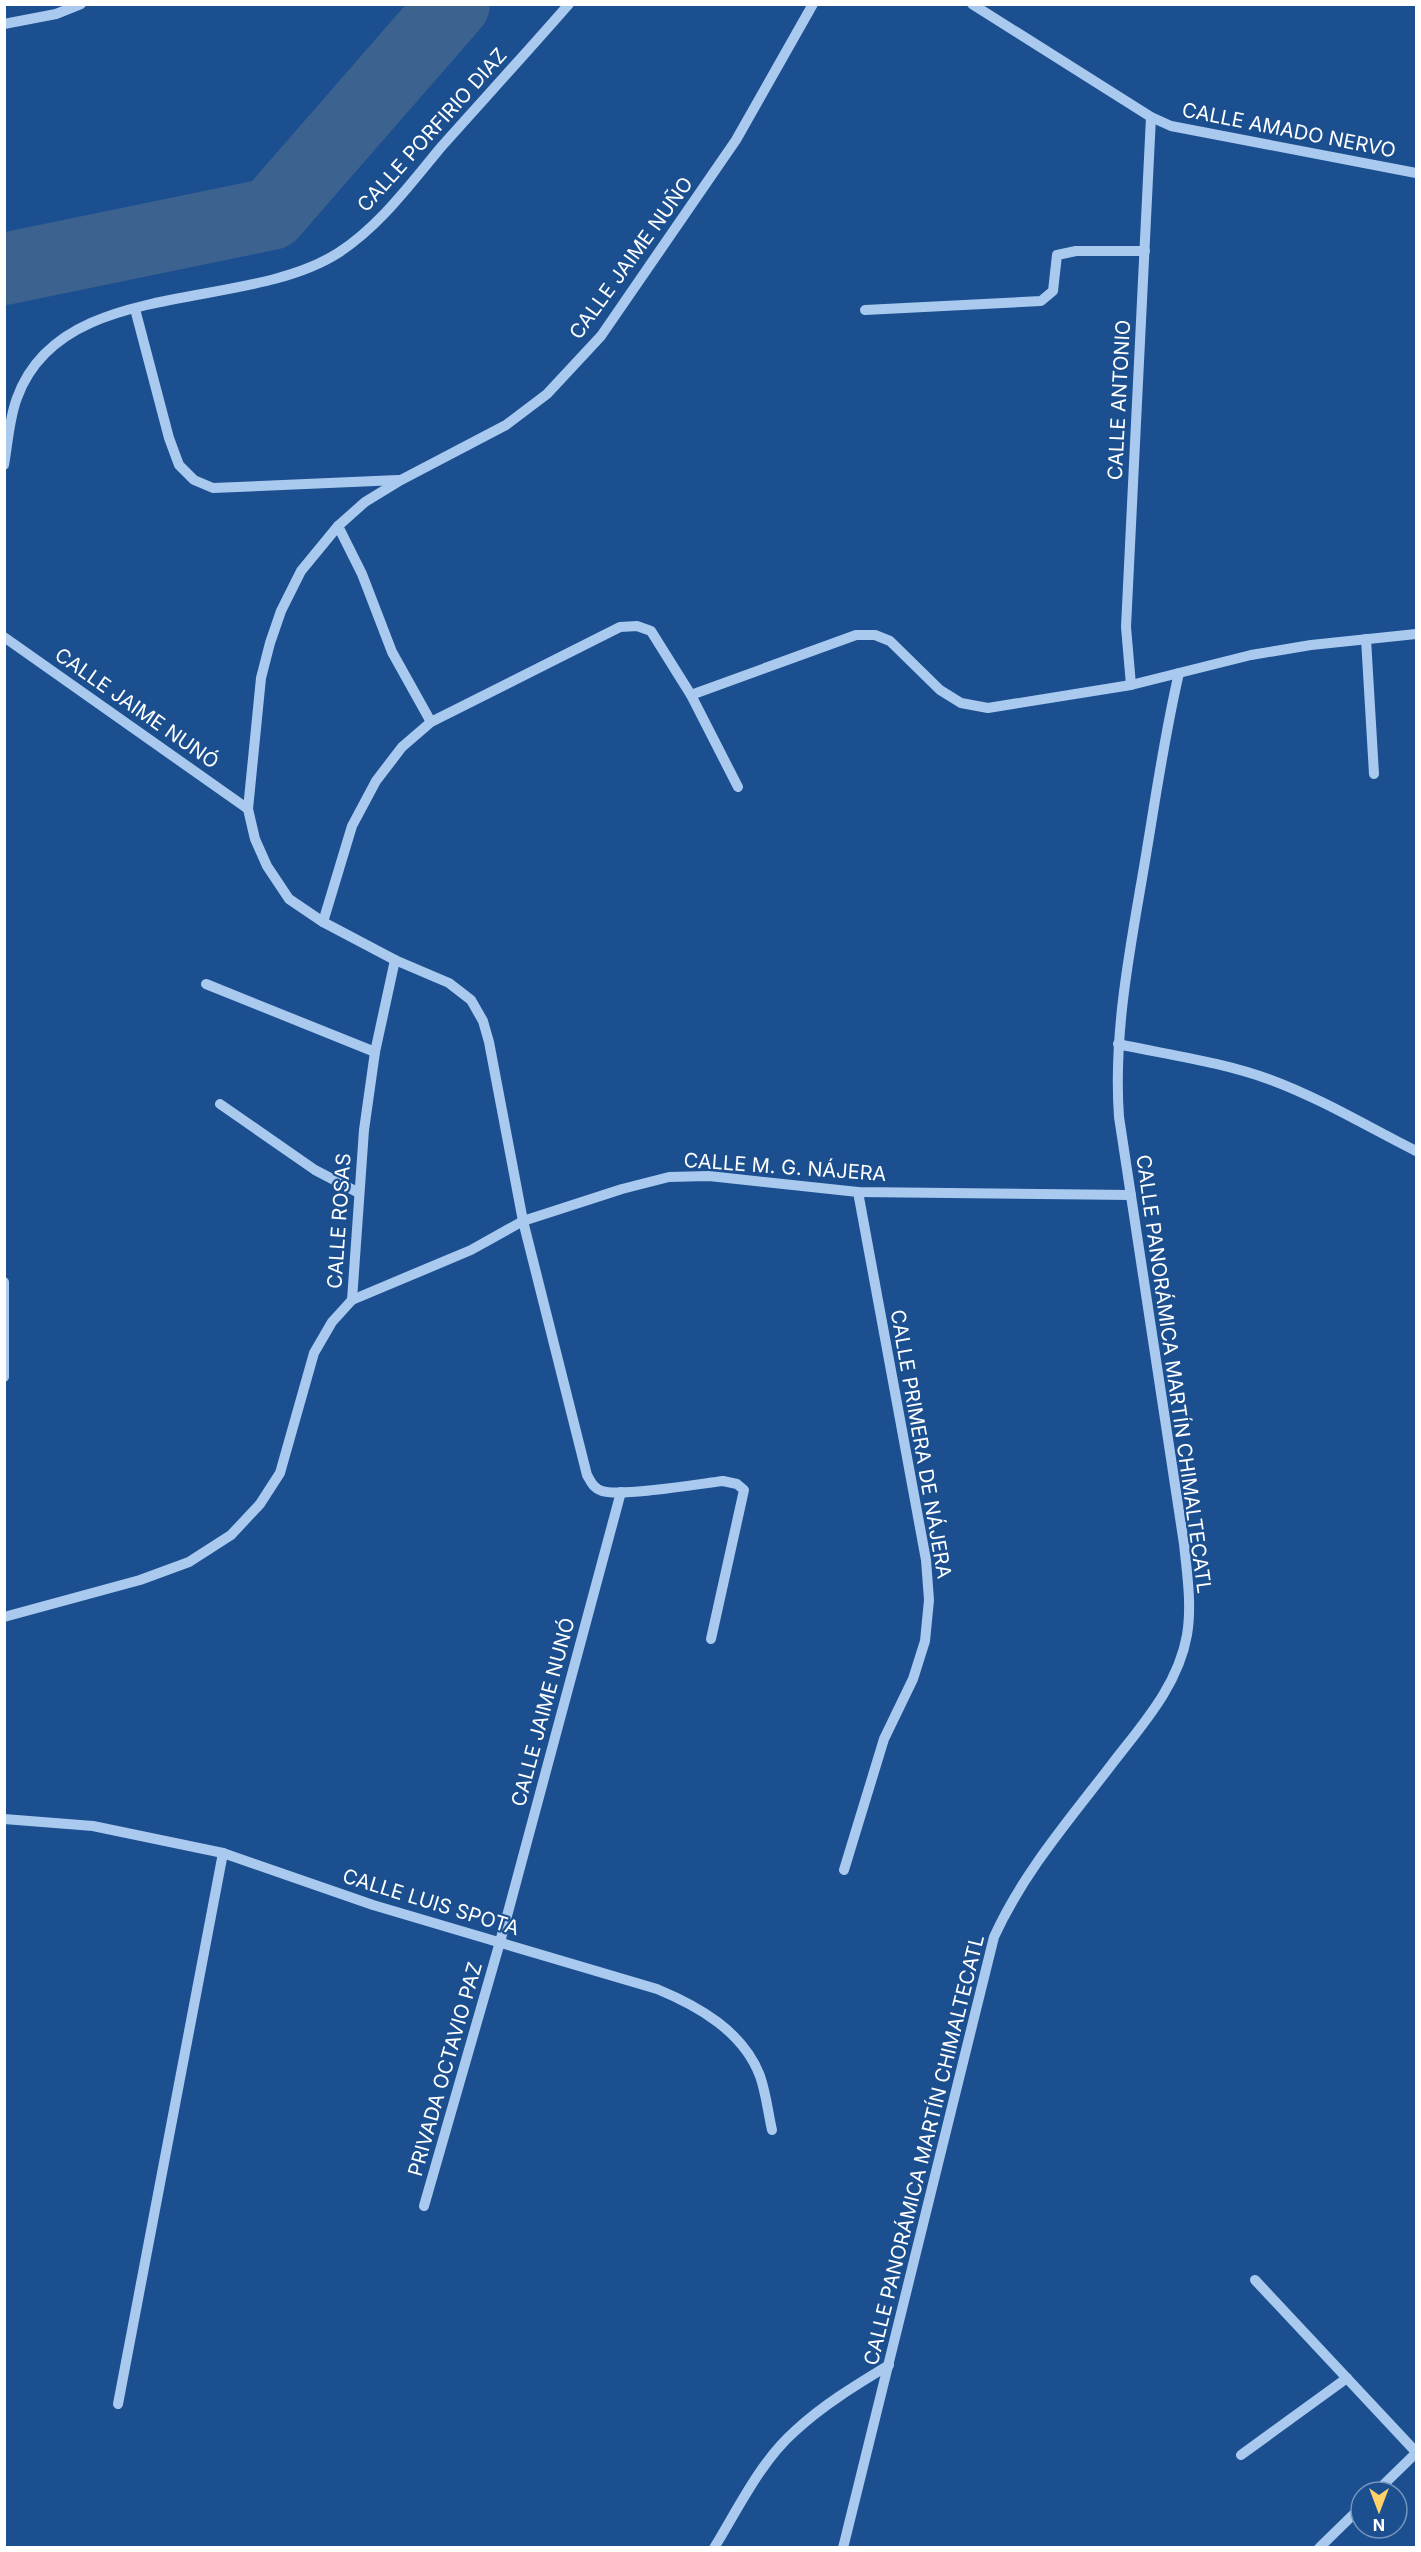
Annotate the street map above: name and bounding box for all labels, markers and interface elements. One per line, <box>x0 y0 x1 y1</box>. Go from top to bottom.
street label: CALLE PORFIRIO DIAZ <box>352 43 512 217</box>
street label: CALLE AMADO NERVO <box>1180 97 1398 163</box>
street label: CALLE JAIME NUÑO <box>563 172 698 344</box>
street label: CALLE ANTONIO <box>1103 319 1135 481</box>
street label: CALLE JAIME NUNÓ <box>50 642 224 774</box>
street label: CALLE M. G. NÁJERA <box>683 1147 887 1186</box>
street label: CALLE ROSAS <box>322 1152 356 1290</box>
street label: CALLE PANORÁMICA MARTÍN CHIMALTECATL <box>1131 1153 1218 1595</box>
street label: CALLE PRIMERA DE NÁJERA <box>886 1307 958 1581</box>
street label: CALLE JAIME NUNÓ <box>505 1615 580 1809</box>
street label: CALLE LUIS SPOTA <box>340 1864 522 1940</box>
street label: CALLE PANORÁMICA MARTÍN CHIMALTECATL <box>858 1932 989 2368</box>
street label: PRIVADA OCTAVIO PAZ <box>403 1959 487 2179</box>
north arrow <box>1349 2480 1409 2540</box>
text: N <box>1373 2515 1385 2535</box>

